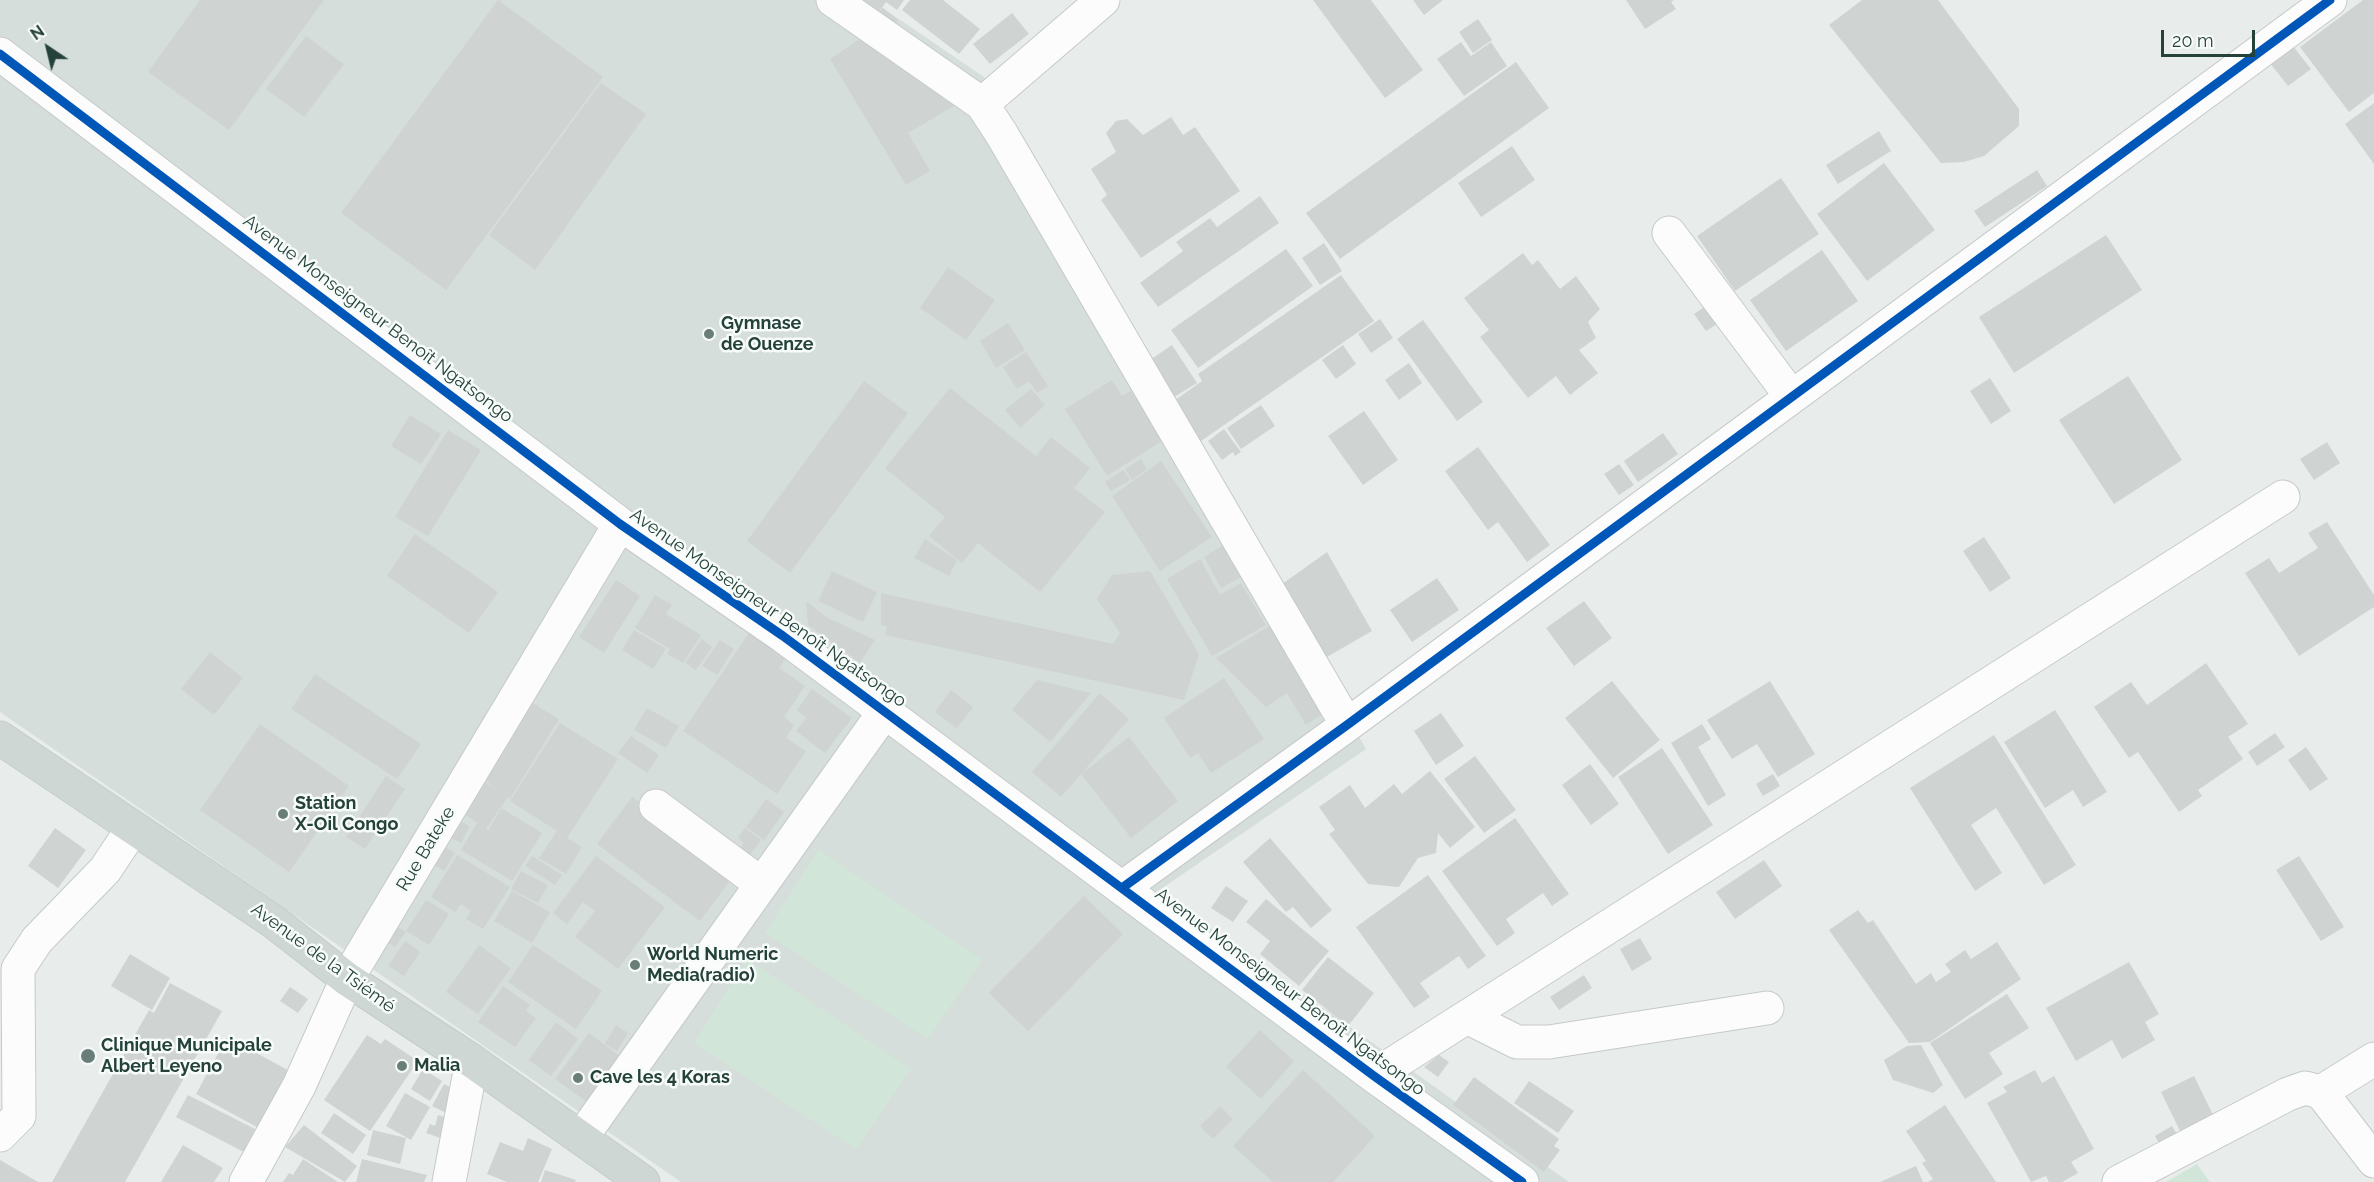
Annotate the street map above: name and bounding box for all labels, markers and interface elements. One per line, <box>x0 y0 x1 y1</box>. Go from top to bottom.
north arrow <box>18 18 78 78</box>
scale bar <box>2164 18 2258 56</box>
text: N <box>27 22 48 44</box>
text: 20 m <box>2172 30 2214 51</box>
street label: Avenue Monseigneur Benoît Ngatsongo <box>239 210 517 428</box>
place label: Gymnase de Ouenze <box>721 313 814 356</box>
marker: Gymnase de Ouenze <box>702 327 716 341</box>
street label: Avenue Monseigneur Benoît Ngatsongo <box>626 504 910 712</box>
place label: Station X-Oil Congo <box>295 793 398 836</box>
street label: Rue Bateke <box>392 803 460 895</box>
marker: Station X-Oil Congo <box>276 807 290 821</box>
street label: Avenue Monseigneur Benoît Ngatsongo <box>1151 883 1429 1101</box>
street label: Avenue de la Tsiémé <box>247 898 399 1018</box>
place label: World Numeric Media(radio) <box>647 944 778 986</box>
marker: World Numeric Media(radio) <box>628 958 642 972</box>
place label: Clinique Municipale Albert Leyeno <box>101 1035 272 1078</box>
marker: Clinique Municipale Albert Leyeno <box>79 1047 97 1065</box>
place label: Malia <box>414 1055 460 1077</box>
marker: Malia <box>395 1059 409 1073</box>
place label: Cave les 4 Koras <box>590 1067 730 1089</box>
marker: Cave les 4 Koras <box>571 1071 585 1085</box>

